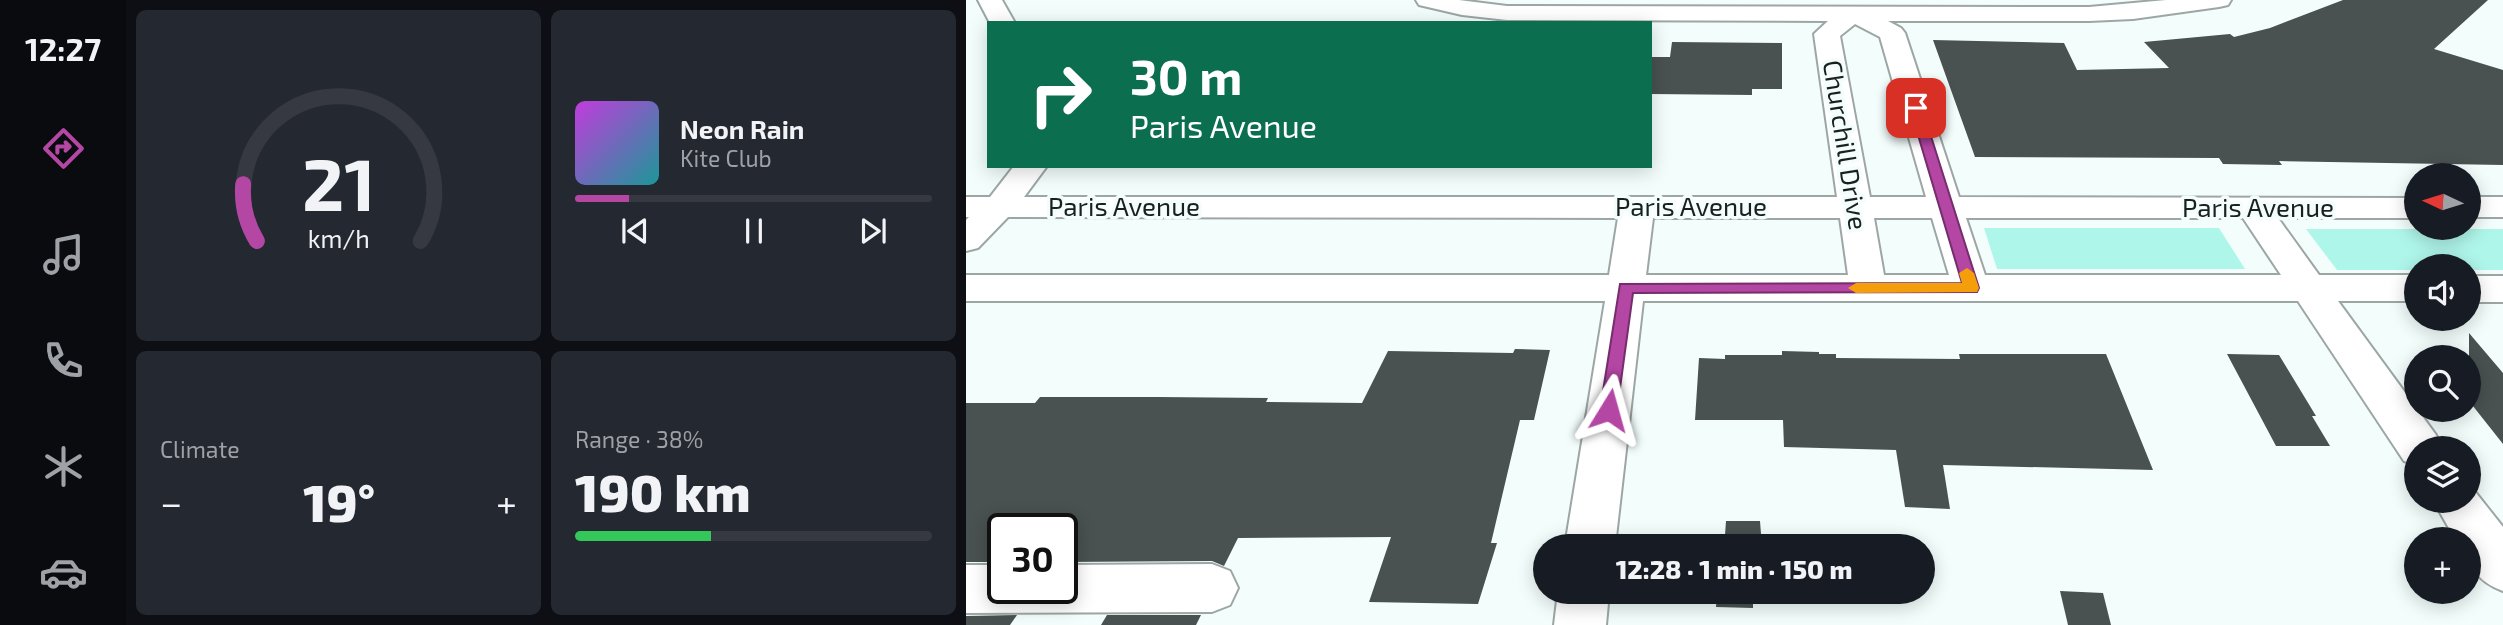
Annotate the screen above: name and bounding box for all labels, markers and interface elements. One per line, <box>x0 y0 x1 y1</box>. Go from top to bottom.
text: 12:27 <box>25 29 101 67</box>
text: 30 m <box>1130 46 1242 105</box>
icon: right <box>1015 49 1106 140</box>
street label: Churchill Drive <box>1818 58 1875 232</box>
pin <box>1886 78 1946 138</box>
icon: arrive <box>1897 89 1935 127</box>
text: Paris Avenue <box>1130 106 1317 144</box>
text: Neon Rain <box>680 113 804 144</box>
icon: directions <box>39 124 88 173</box>
text: 21 <box>302 139 375 227</box>
text: Kite Club <box>680 144 772 172</box>
north arrow <box>2404 163 2482 240</box>
map controls <box>2404 163 2481 604</box>
street label: Paris Avenue <box>1048 190 1200 221</box>
street label: Paris Avenue <box>1615 190 1767 221</box>
street label: Paris Avenue <box>2182 191 2334 222</box>
icon: previous <box>616 212 654 250</box>
icon: pause <box>735 212 773 250</box>
icon: next <box>854 212 892 250</box>
text: km/h <box>307 223 370 253</box>
icon: music <box>39 230 88 279</box>
button: sound <box>2404 254 2481 331</box>
icon: phone <box>39 336 88 385</box>
button: search <box>2404 345 2481 422</box>
position arrow <box>1572 373 1646 447</box>
text: Range · 38% <box>575 425 703 453</box>
text: Climate <box>160 435 240 463</box>
button: layers <box>2404 436 2481 513</box>
icon: climate <box>39 442 88 491</box>
text: 190 km <box>575 460 751 522</box>
text: 19° <box>303 470 375 532</box>
text: − <box>160 479 182 525</box>
text: + <box>496 479 517 525</box>
speed limit sign: 30 <box>987 513 1078 604</box>
button: + <box>2404 527 2481 604</box>
icon: car <box>39 548 88 597</box>
text: 12:28 · 1 min · 150 m <box>1616 553 1852 584</box>

